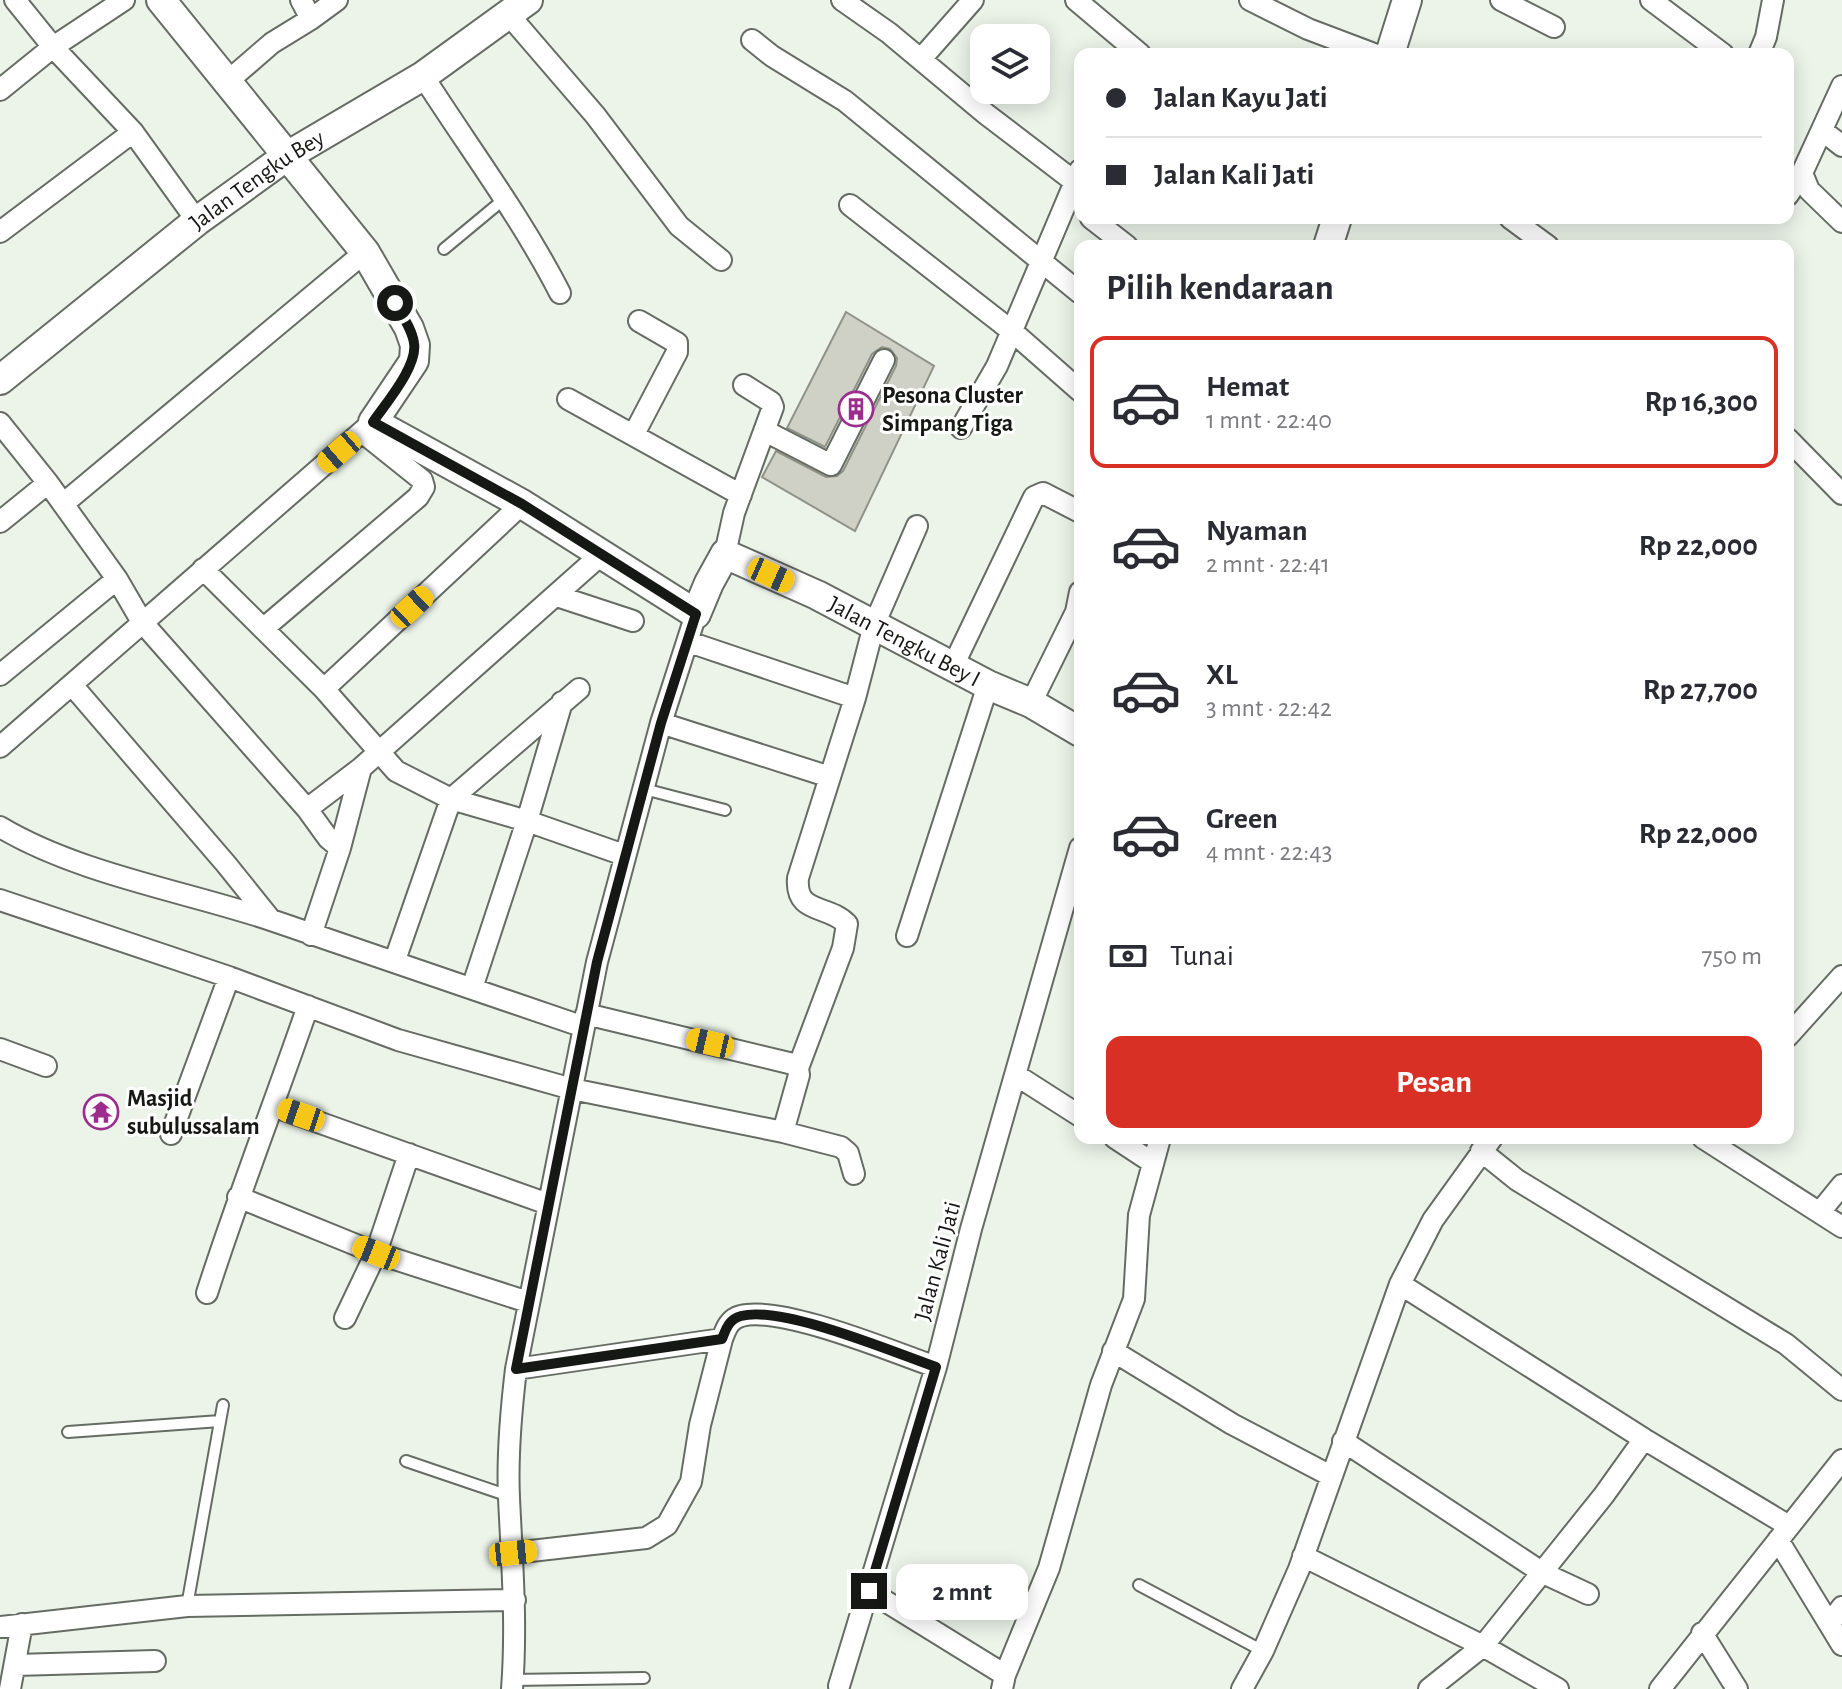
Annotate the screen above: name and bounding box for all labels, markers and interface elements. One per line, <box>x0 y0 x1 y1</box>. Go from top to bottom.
map controls <box>970 24 1050 104</box>
button: layers <box>970 24 1050 104</box>
text: Jalan Kayu Jati <box>1154 83 1328 113</box>
street label: Jalan Tengku Bey <box>185 126 329 235</box>
text: Jalan Kali Jati <box>1154 160 1314 190</box>
text: Pilih kendaraan <box>1106 270 1334 306</box>
route start <box>377 285 413 321</box>
icon: car <box>1110 366 1182 438</box>
text: Hemat <box>1206 372 1289 402</box>
place label: Pesona Cluster Simpang Tiga <box>882 384 1023 436</box>
text: Rp 16,300 <box>1644 387 1758 417</box>
building icon: Pesona Cluster Simpang Tiga <box>837 390 875 428</box>
text: 1 mnt · 22:40 <box>1206 407 1332 433</box>
car <box>313 427 365 477</box>
icon: car <box>1110 510 1182 582</box>
text: Nyaman <box>1206 516 1308 546</box>
text: Rp 22,000 <box>1639 531 1758 561</box>
text: 2 mnt · 22:41 <box>1206 551 1330 577</box>
car <box>744 554 798 596</box>
car <box>386 582 438 632</box>
street label: Jalan Tengku Bey I <box>824 592 984 692</box>
icon: car <box>1110 654 1182 726</box>
text: XL <box>1206 660 1238 690</box>
text: Rp 27,700 <box>1643 675 1758 705</box>
text: 3 mnt · 22:42 <box>1206 695 1332 721</box>
icon: car <box>1110 798 1182 870</box>
text: Green <box>1206 804 1278 834</box>
text: Rp 22,000 <box>1639 819 1758 849</box>
text: 4 mnt · 22:43 <box>1206 839 1332 865</box>
icon: cash <box>1106 934 1150 978</box>
text: Tunai <box>1170 941 1234 971</box>
text: 750 m <box>1701 943 1762 969</box>
car <box>684 1026 736 1060</box>
button: Pesan <box>1106 1036 1762 1128</box>
place label: Masjid subulussalam <box>127 1087 260 1139</box>
temple icon: Masjid subulussalam <box>82 1093 120 1131</box>
car <box>274 1096 328 1134</box>
street label: Jalan Kali Jati <box>911 1199 965 1323</box>
car <box>349 1233 403 1273</box>
car <box>488 1539 538 1567</box>
callout: 2 mnt <box>897 1563 1029 1619</box>
route end <box>851 1573 887 1609</box>
text: 2 mnt <box>932 1579 992 1605</box>

